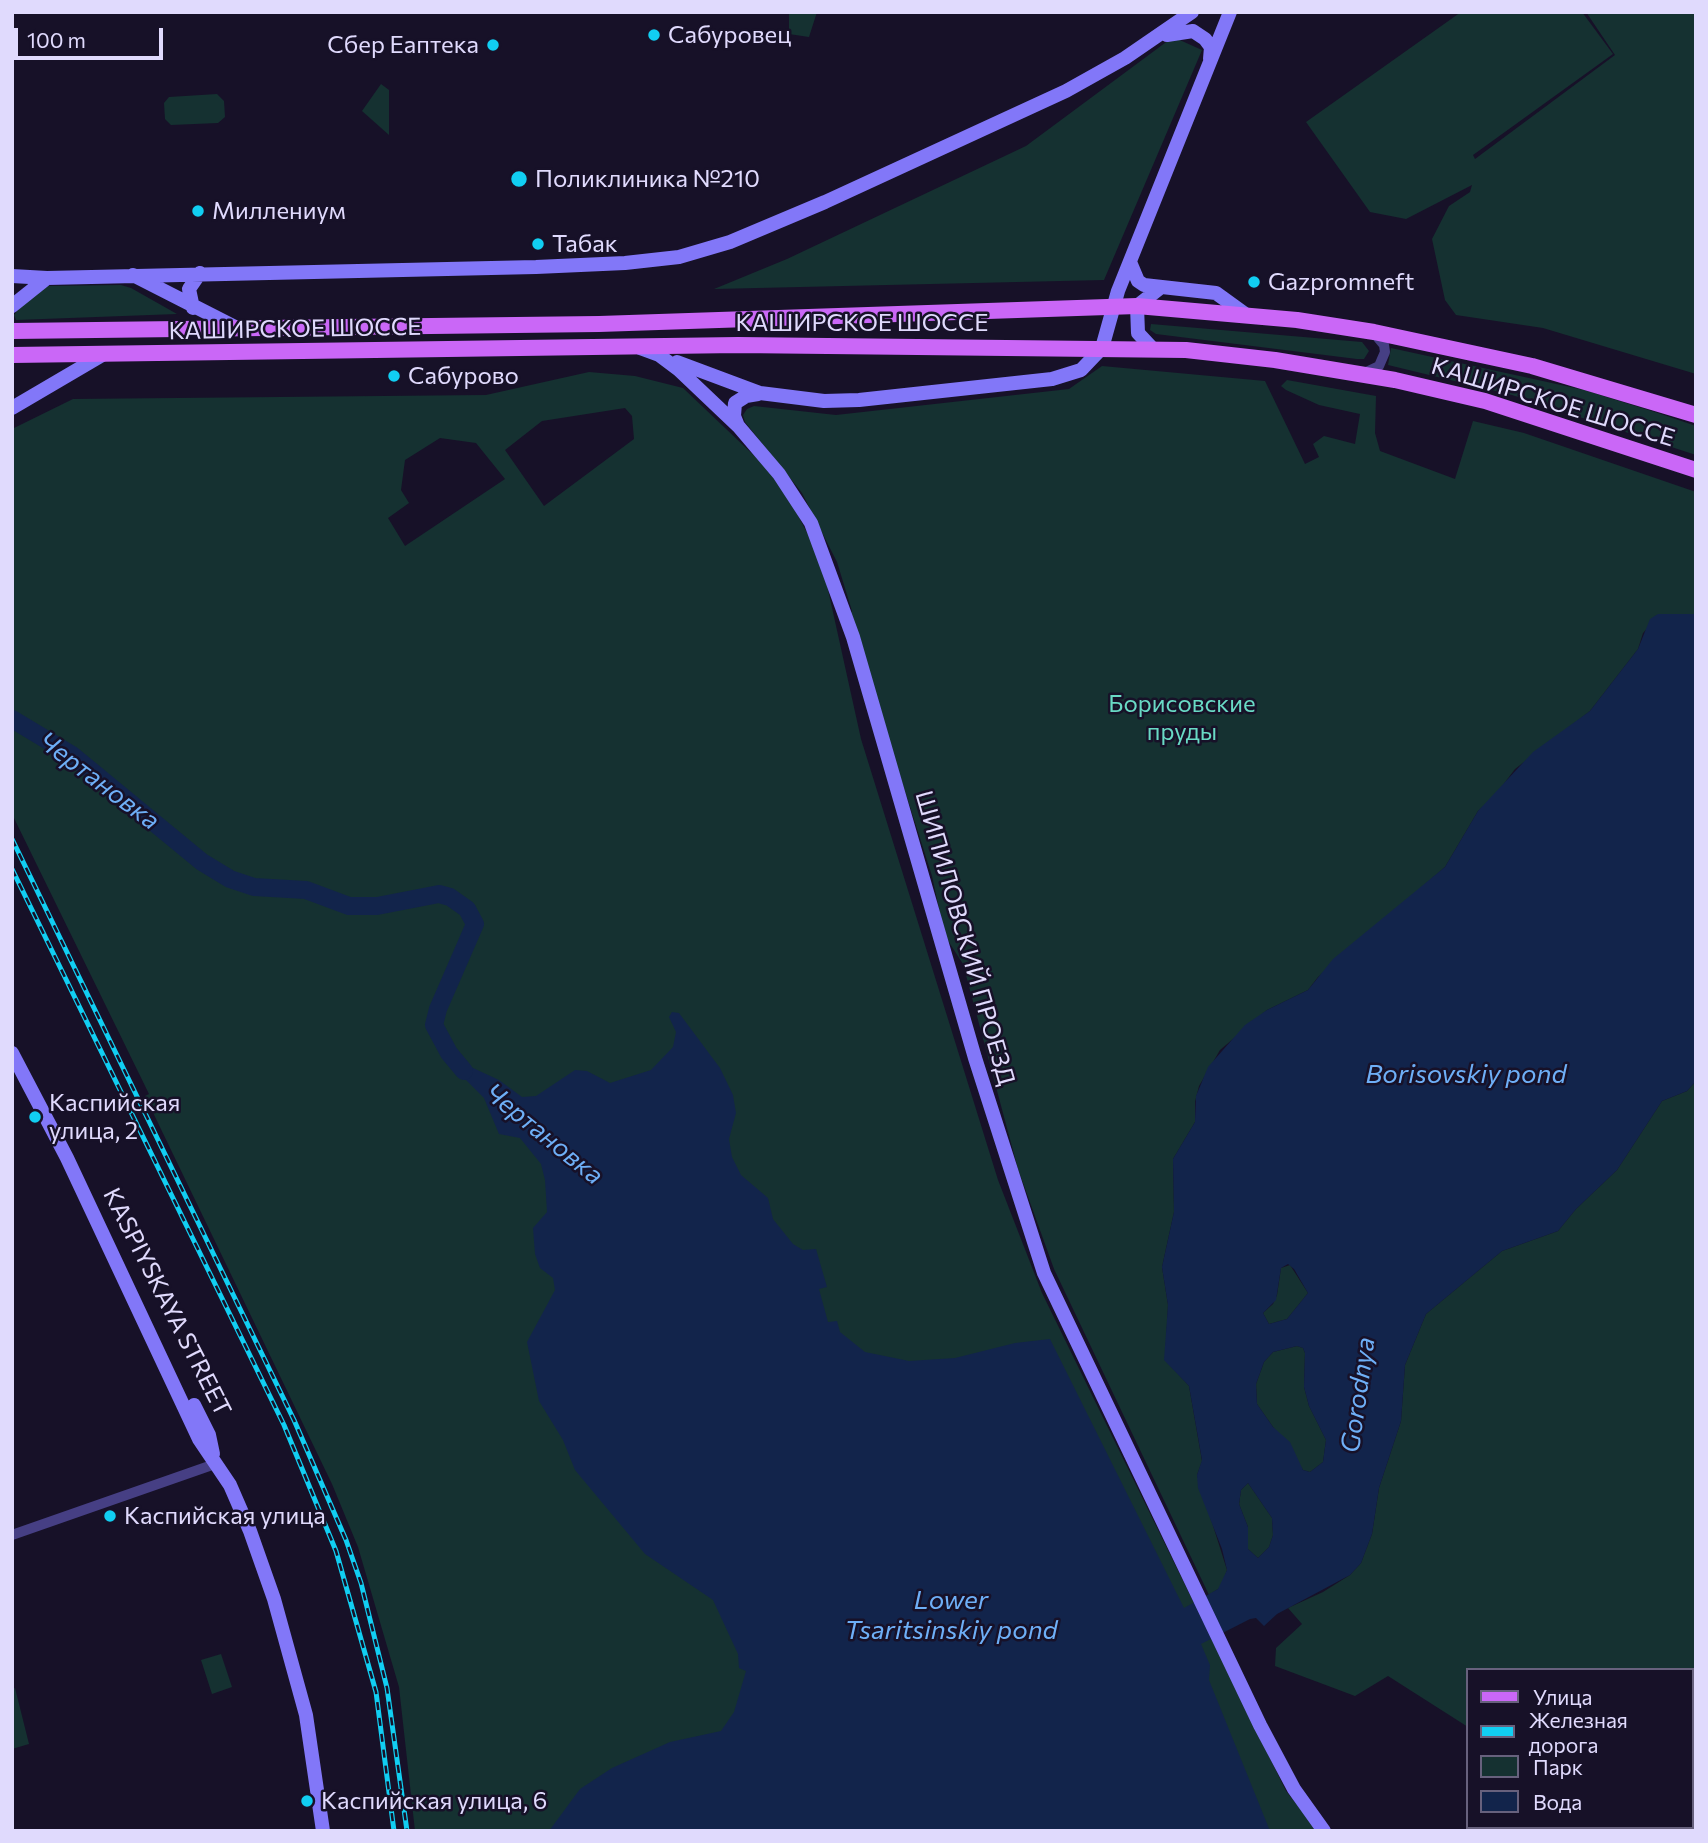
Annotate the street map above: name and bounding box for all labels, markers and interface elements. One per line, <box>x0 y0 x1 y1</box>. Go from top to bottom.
scale bar <box>18 14 166 58</box>
place label: Сабуровец <box>668 21 791 49</box>
text: 100 m <box>27 27 86 52</box>
marker: Сабуровец <box>646 27 662 43</box>
place label: Сбер Еаптека <box>327 31 479 59</box>
marker: Сбер Еаптека <box>485 37 501 53</box>
place label: Поликлиника №210 <box>535 165 760 193</box>
marker: Поликлиника №210 <box>509 169 529 189</box>
place label: Миллениум <box>212 197 346 225</box>
marker: Миллениум <box>190 203 206 219</box>
place label: Табак <box>552 230 618 258</box>
marker: Табак <box>530 236 546 252</box>
place label: Gazpromneft <box>1268 268 1414 296</box>
marker: Gazpromneft <box>1246 274 1262 290</box>
street label: КАШИРСКОЕ ШОССЕ <box>736 309 988 337</box>
street label: КАШИРСКОЕ ШОССЕ <box>168 312 422 346</box>
street label: КАШИРСКОЕ ШОССЕ <box>1428 351 1678 453</box>
place label: Сабурово <box>408 362 519 390</box>
marker: Сабурово <box>386 368 402 384</box>
park label: Борисовские пруды <box>1108 690 1256 746</box>
water label: Чертановка <box>32 725 166 837</box>
street label: ШИПИЛОВСКИЙ ПРОЕЗД <box>909 787 1021 1089</box>
water label: Borisovskiy pond <box>1366 1058 1566 1090</box>
water label: Чертановка <box>479 1077 609 1191</box>
place label: Каспийская улица, 2 <box>49 1089 180 1145</box>
marker: Каспийская улица, 2 <box>27 1109 43 1125</box>
street label: KASPIYSKAYA STREET <box>97 1183 237 1421</box>
water label: Gorodnya <box>1334 1335 1382 1455</box>
place label: Каспийская улица <box>124 1502 326 1530</box>
marker: Каспийская улица <box>102 1508 118 1524</box>
water label: Lower Tsaritsinskiy pond <box>844 1584 1058 1646</box>
legend <box>1466 1668 1694 1829</box>
text: Улица <box>1533 1684 1592 1709</box>
text: Железная дорога <box>1529 1707 1628 1757</box>
text: Парк <box>1533 1754 1583 1779</box>
place label: Каспийская улица, 6 <box>321 1787 547 1815</box>
text: Вода <box>1533 1789 1582 1814</box>
marker: Каспийская улица, 6 <box>299 1793 315 1809</box>

